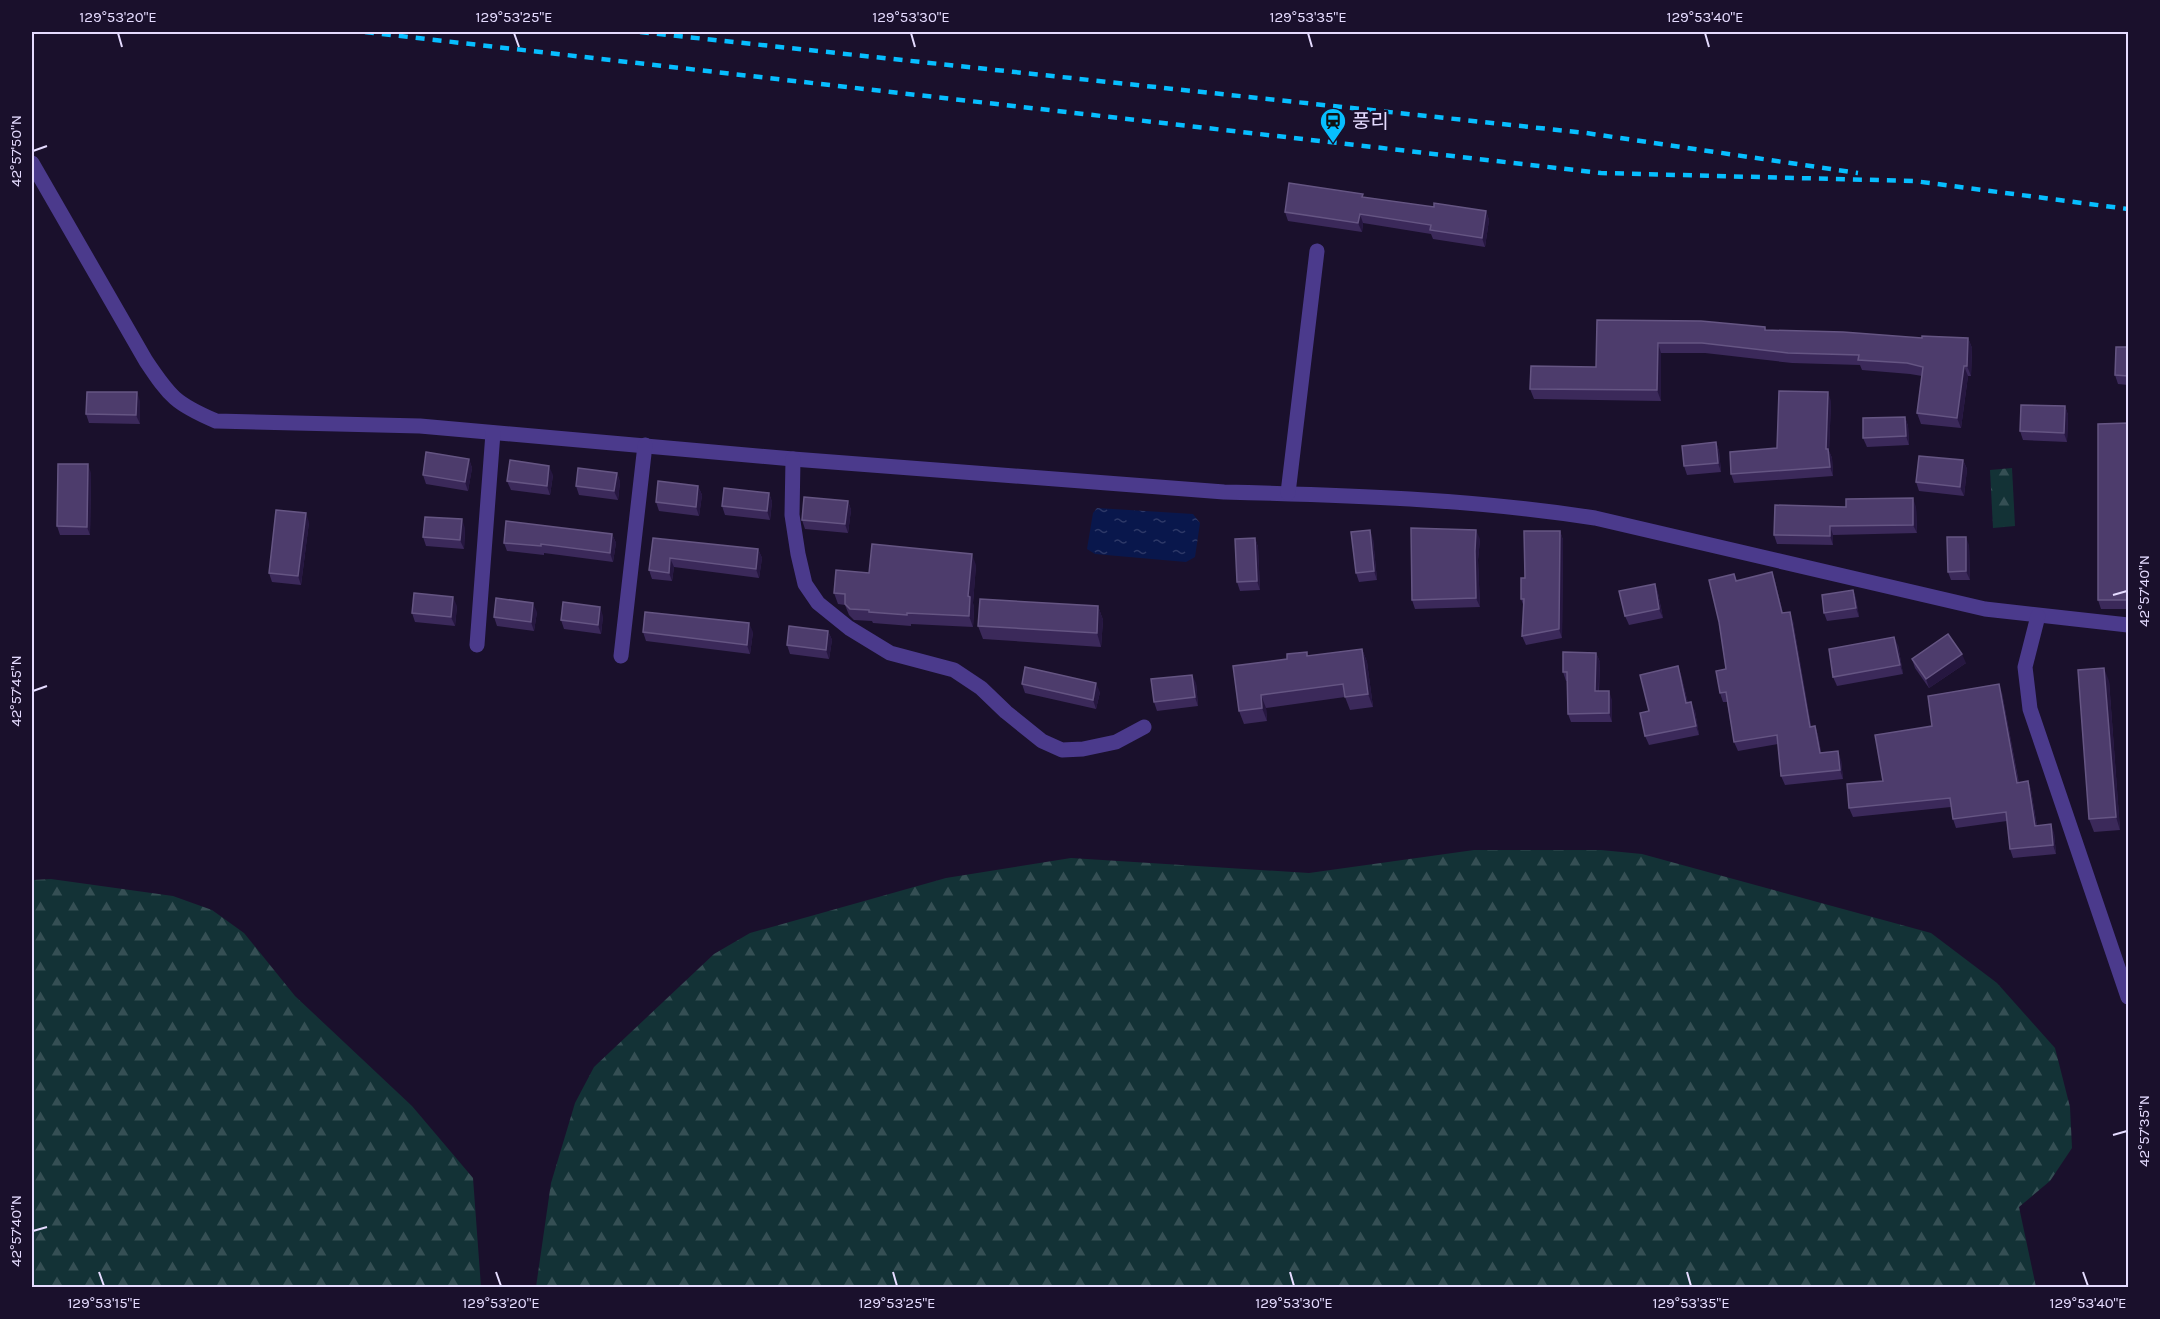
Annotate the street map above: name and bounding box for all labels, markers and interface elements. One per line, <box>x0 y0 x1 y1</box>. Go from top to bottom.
text: 129°53'20"E <box>79 8 157 26</box>
text: 129°53'25"E <box>476 8 552 26</box>
text: 129°53'30"E <box>872 8 950 26</box>
text: 129°53'35"E <box>1269 8 1347 26</box>
text: 129°53'40"E <box>1666 8 1744 26</box>
station icon: 풍리 <box>1318 106 1348 144</box>
place label: 풍리 <box>1352 110 1389 133</box>
text: 42°57'50"N <box>7 115 25 187</box>
text: 42°57'40"N <box>2135 555 2153 627</box>
text: 42°57'45"N <box>7 655 25 727</box>
text: 42°57'35"N <box>2135 1095 2153 1167</box>
text: 42°57'40"N <box>7 1195 25 1267</box>
text: 129°53'15"E <box>67 1294 141 1312</box>
text: 129°53'20"E <box>462 1294 540 1312</box>
text: 129°53'25"E <box>859 1294 935 1312</box>
text: 129°53'30"E <box>1255 1294 1333 1312</box>
text: 129°53'35"E <box>1652 1294 1730 1312</box>
text: 129°53'40"E <box>2049 1294 2127 1312</box>

